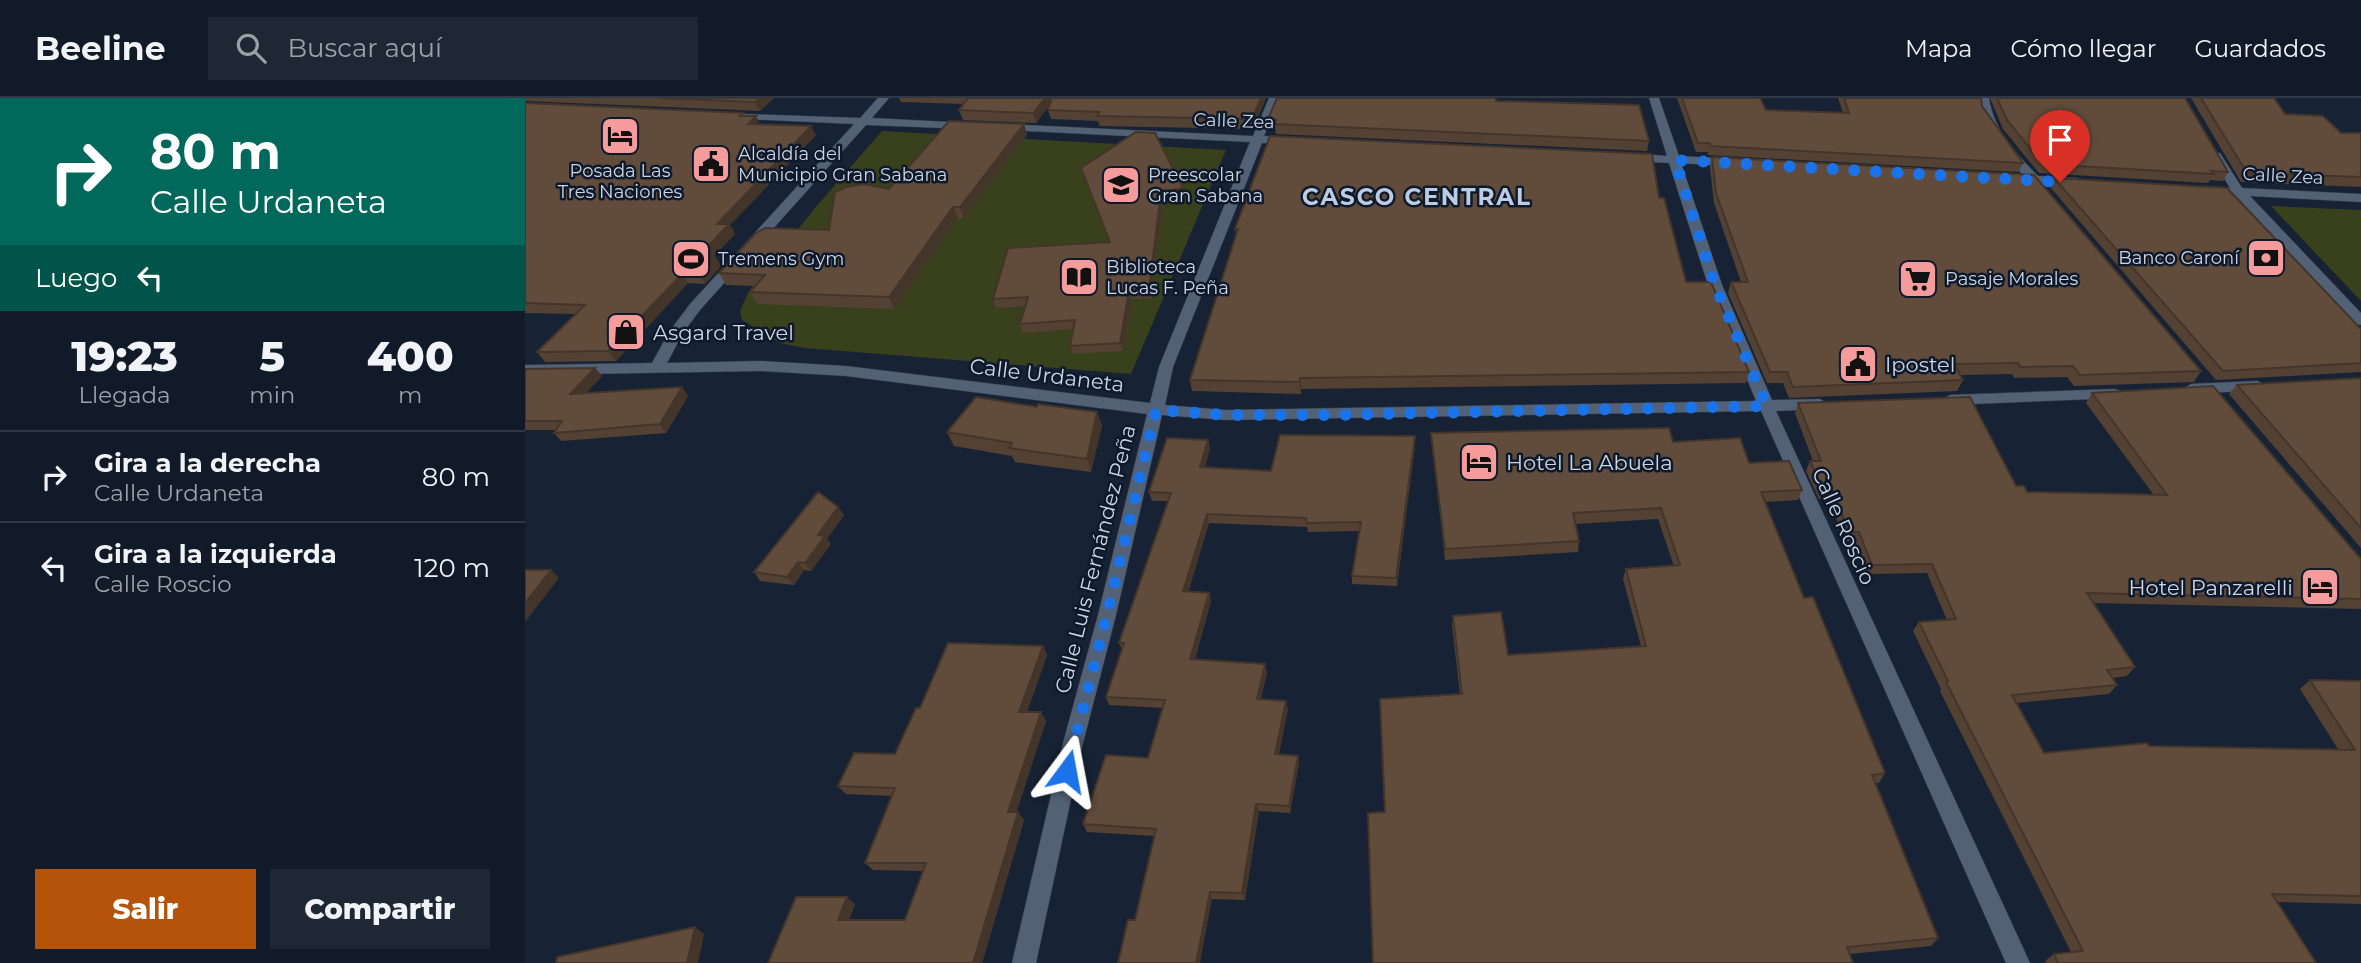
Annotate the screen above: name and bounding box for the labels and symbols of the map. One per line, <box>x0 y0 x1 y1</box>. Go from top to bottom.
street label: Calle Zea <box>1193 109 1275 133</box>
pin <box>2030 110 2090 182</box>
hotel icon: Posada Las Tres Naciones <box>599 115 641 157</box>
public building icon: Alcaldía del Municipio Gran Sabana <box>690 143 732 185</box>
place label: Alcaldía del Municipio Gran Sabana <box>738 143 947 186</box>
place label: Posada Las Tres Naciones <box>558 160 683 203</box>
street label: Calle Zea <box>2242 163 2324 189</box>
school or university icon: Preescolar Gran Sabana <box>1100 164 1142 206</box>
place label: Preescolar Gran Sabana <box>1148 164 1263 207</box>
district label: CASCO CENTRAL <box>1302 183 1532 211</box>
bank icon: Banco Caroní <box>2245 237 2287 279</box>
sports icon: Tremens Gym <box>670 238 712 280</box>
place label: Banco Caroní <box>2118 247 2240 269</box>
place label: Tremens Gym <box>718 248 844 270</box>
library icon: Biblioteca Lucas F. Peña <box>1058 256 1100 298</box>
place label: Biblioteca Lucas F. Peña <box>1106 256 1229 299</box>
supermarket icon: Pasaje Morales <box>1897 258 1939 300</box>
place label: Pasaje Morales <box>1945 268 2078 290</box>
shop icon: Asgard Travel <box>605 311 647 353</box>
place label: Asgard Travel <box>653 320 794 345</box>
public building icon: Ipostel <box>1837 343 1879 385</box>
place label: Ipostel <box>1885 352 1955 377</box>
street label: Calle Urdaneta <box>968 353 1126 397</box>
street label: Calle Luis Fernández Peña <box>1049 422 1141 696</box>
hotel icon: Hotel La Abuela <box>1458 441 1500 483</box>
place label: Hotel La Abuela <box>1506 450 1673 475</box>
street label: Calle Roscio <box>1807 464 1881 588</box>
hotel icon: Hotel Panzarelli <box>2299 566 2341 608</box>
place label: Hotel Panzarelli <box>2129 575 2293 600</box>
position arrow <box>1030 734 1104 808</box>

